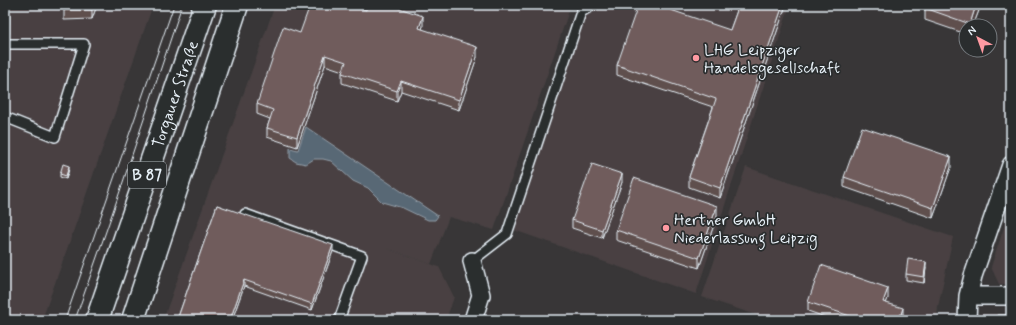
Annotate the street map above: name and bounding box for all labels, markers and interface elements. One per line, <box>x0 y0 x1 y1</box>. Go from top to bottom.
north arrow <box>958 18 998 58</box>
text: N <box>965 24 979 39</box>
street label: Torgauer Straße <box>148 38 204 151</box>
place label: LHG Leipziger Handelsgesellschaft <box>704 40 840 80</box>
marker: LHG Leipziger Handelsgesellschaft <box>691 53 701 63</box>
road number: B 87 <box>128 162 166 188</box>
place label: Hertner GmbH Niederlassung Leipzig <box>674 210 818 250</box>
marker: Hertner GmbH Niederlassung Leipzig <box>661 223 671 233</box>

